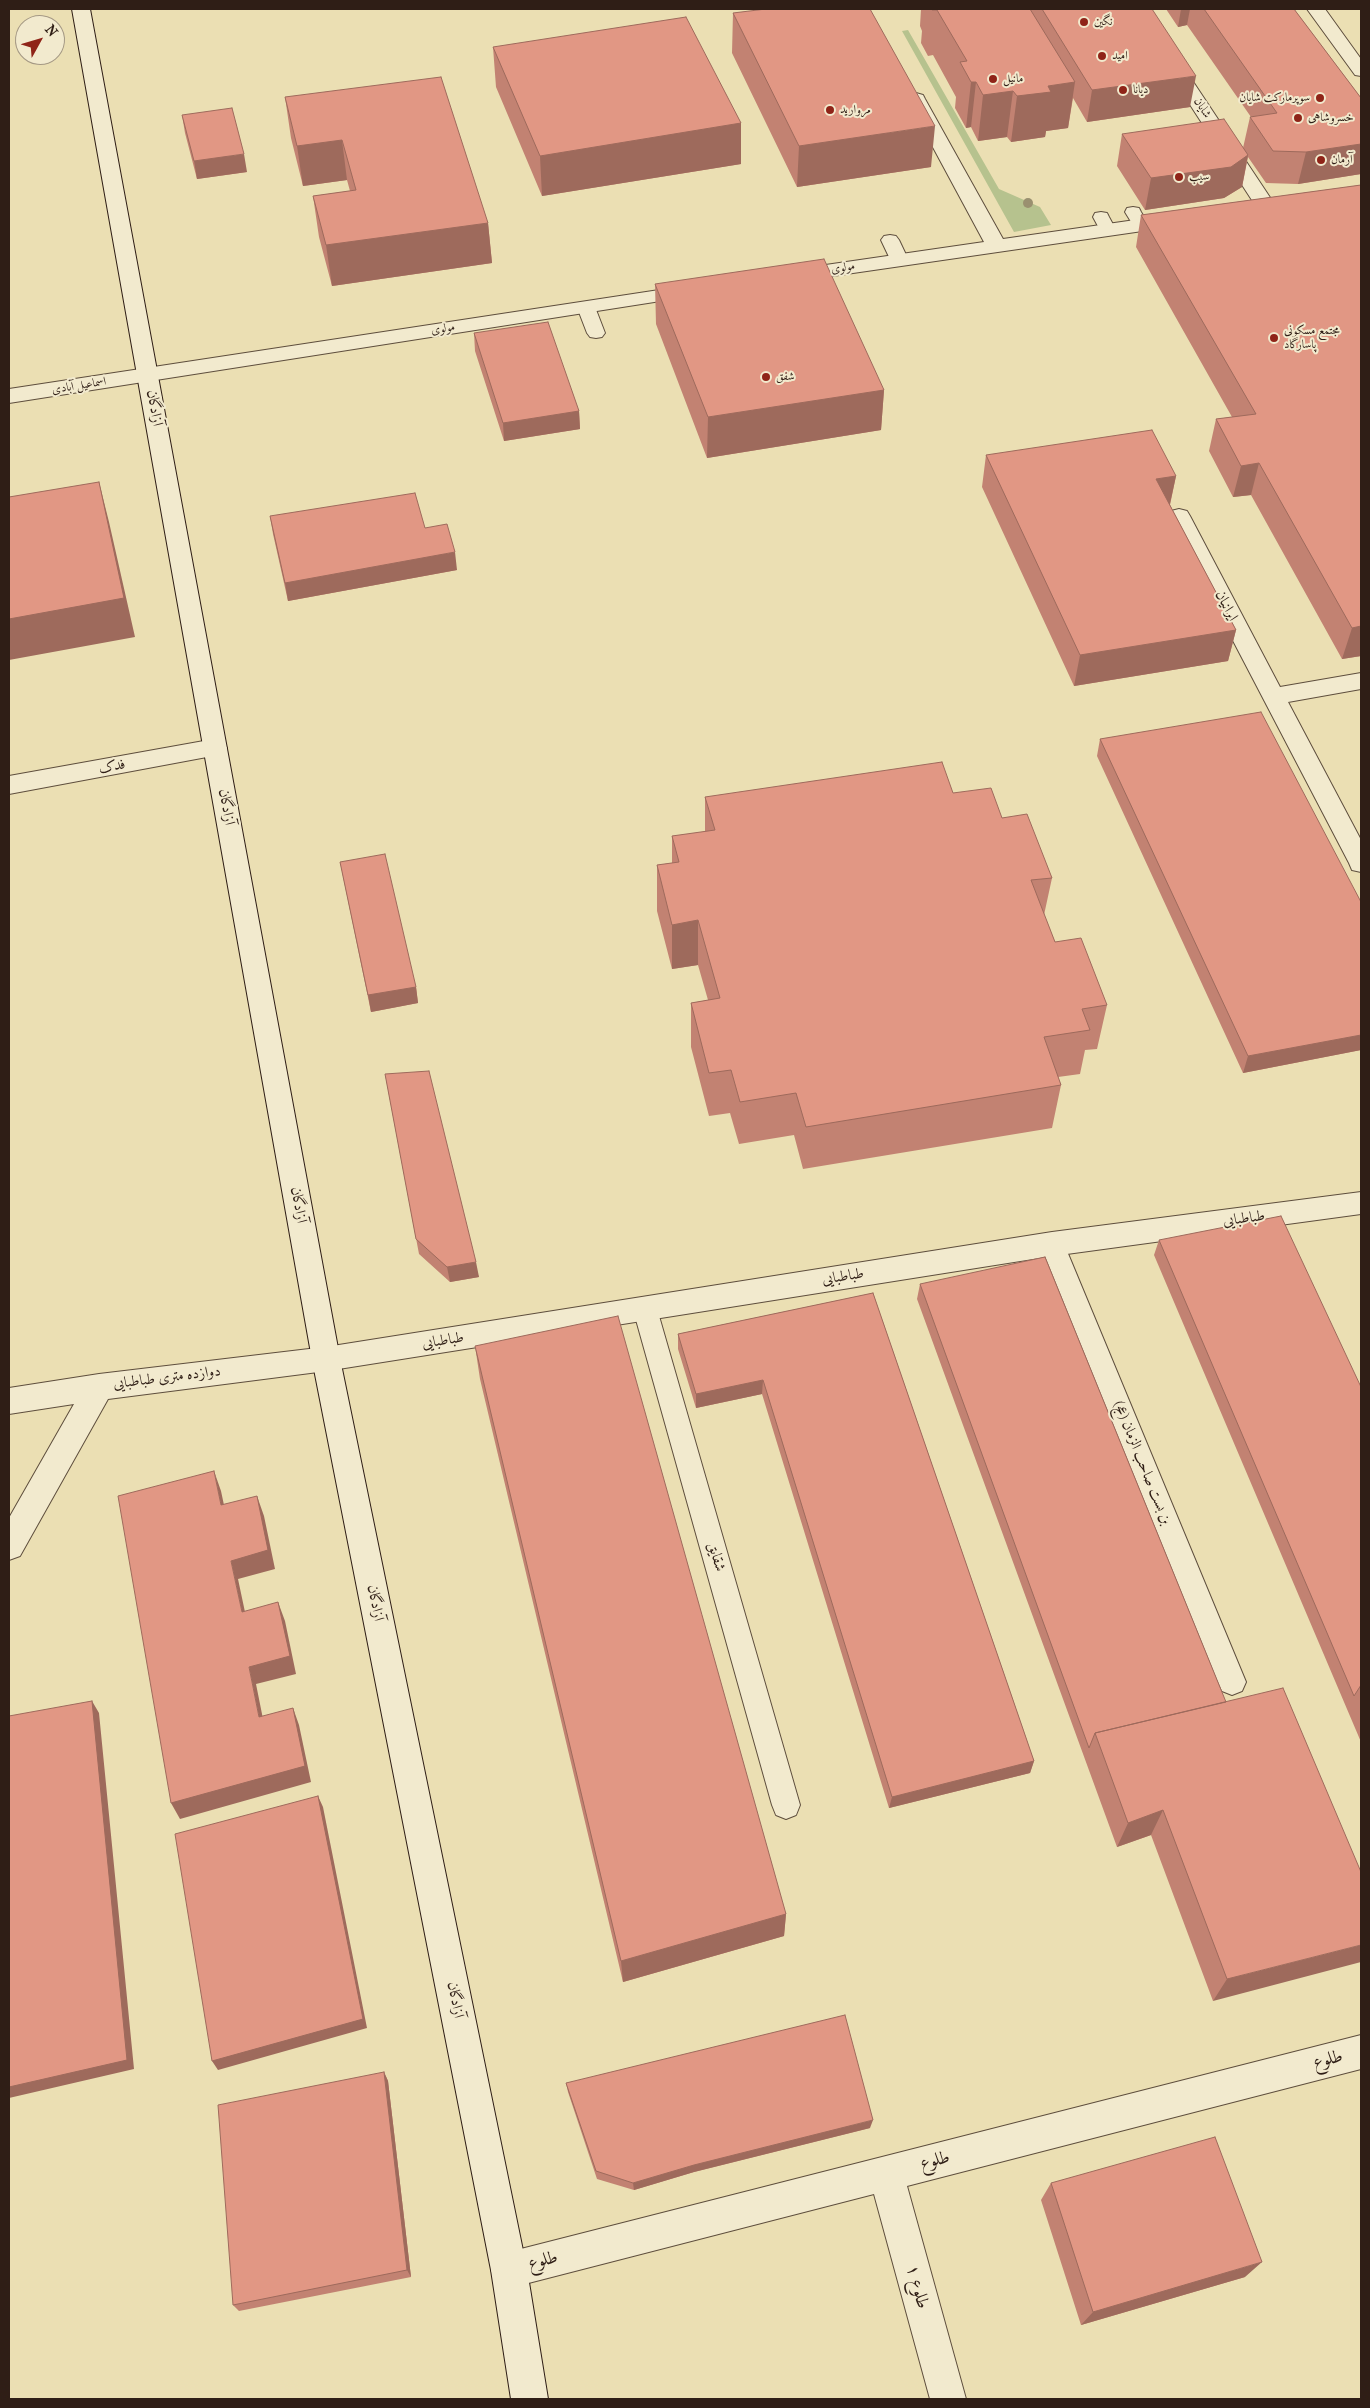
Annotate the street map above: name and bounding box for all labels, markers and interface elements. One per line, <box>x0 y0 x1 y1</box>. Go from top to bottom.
north arrow <box>15 15 65 65</box>
place label: نگین <box>1094 15 1112 29</box>
marker: نگین <box>1078 16 1090 28</box>
text: N <box>41 21 61 40</box>
place label: امید <box>1112 49 1128 63</box>
marker: امید <box>1096 50 1108 62</box>
place label: مانیل <box>1003 72 1023 86</box>
marker: مانیل <box>987 73 999 85</box>
place label: دیانا <box>1133 83 1148 97</box>
marker: دیانا <box>1117 84 1129 96</box>
place label: سوپرمارکت شایان <box>1239 91 1310 105</box>
marker: سوپرمارکت شایان <box>1314 92 1326 104</box>
street label: شایان <box>1190 95 1214 121</box>
place label: مروارید <box>840 103 871 117</box>
marker: مروارید <box>824 104 836 116</box>
place label: خسروشاهی <box>1308 111 1354 125</box>
marker: خسروشاهی <box>1292 112 1304 124</box>
place label: آرمان <box>1331 153 1353 167</box>
marker: آرمان <box>1315 154 1327 166</box>
place label: سیب <box>1189 170 1209 184</box>
marker: سیب <box>1173 171 1185 183</box>
street label: مولوی <box>830 259 856 277</box>
street label: مولوی <box>430 320 456 338</box>
place label: مجتمع مسکونی پاسارگاد <box>1284 324 1340 352</box>
marker: مجتمع مسکونی پاسارگاد <box>1268 332 1280 344</box>
place label: شفق <box>776 370 795 384</box>
marker: شفق <box>760 371 772 383</box>
street label: اسماعیل آبادی <box>51 375 107 397</box>
street label: آزادگان <box>142 388 166 428</box>
street label: ایرانیان <box>1210 588 1242 624</box>
street label: فدک <box>97 756 127 778</box>
street label: آزادگان <box>214 787 238 827</box>
street label: آزادگان <box>286 1185 310 1225</box>
street label: طباطبایی <box>1222 1207 1266 1231</box>
street label: طباطبایی <box>821 1265 865 1289</box>
street label: طباطبایی <box>421 1329 465 1353</box>
street label: دوازده متری طباطبایی <box>112 1362 222 1394</box>
street label: بن بست صاحب الزمان (عج) <box>1109 1398 1175 1528</box>
street label: شقایق <box>703 1540 729 1574</box>
street label: آزادگان <box>363 1583 387 1623</box>
street label: آزادگان <box>443 1980 467 2020</box>
street label: طلوع <box>1311 2046 1345 2074</box>
street label: طلوع <box>918 2147 952 2175</box>
street label: طلوع <box>526 2247 560 2275</box>
street label: طلوع ۱ <box>901 2263 933 2311</box>

